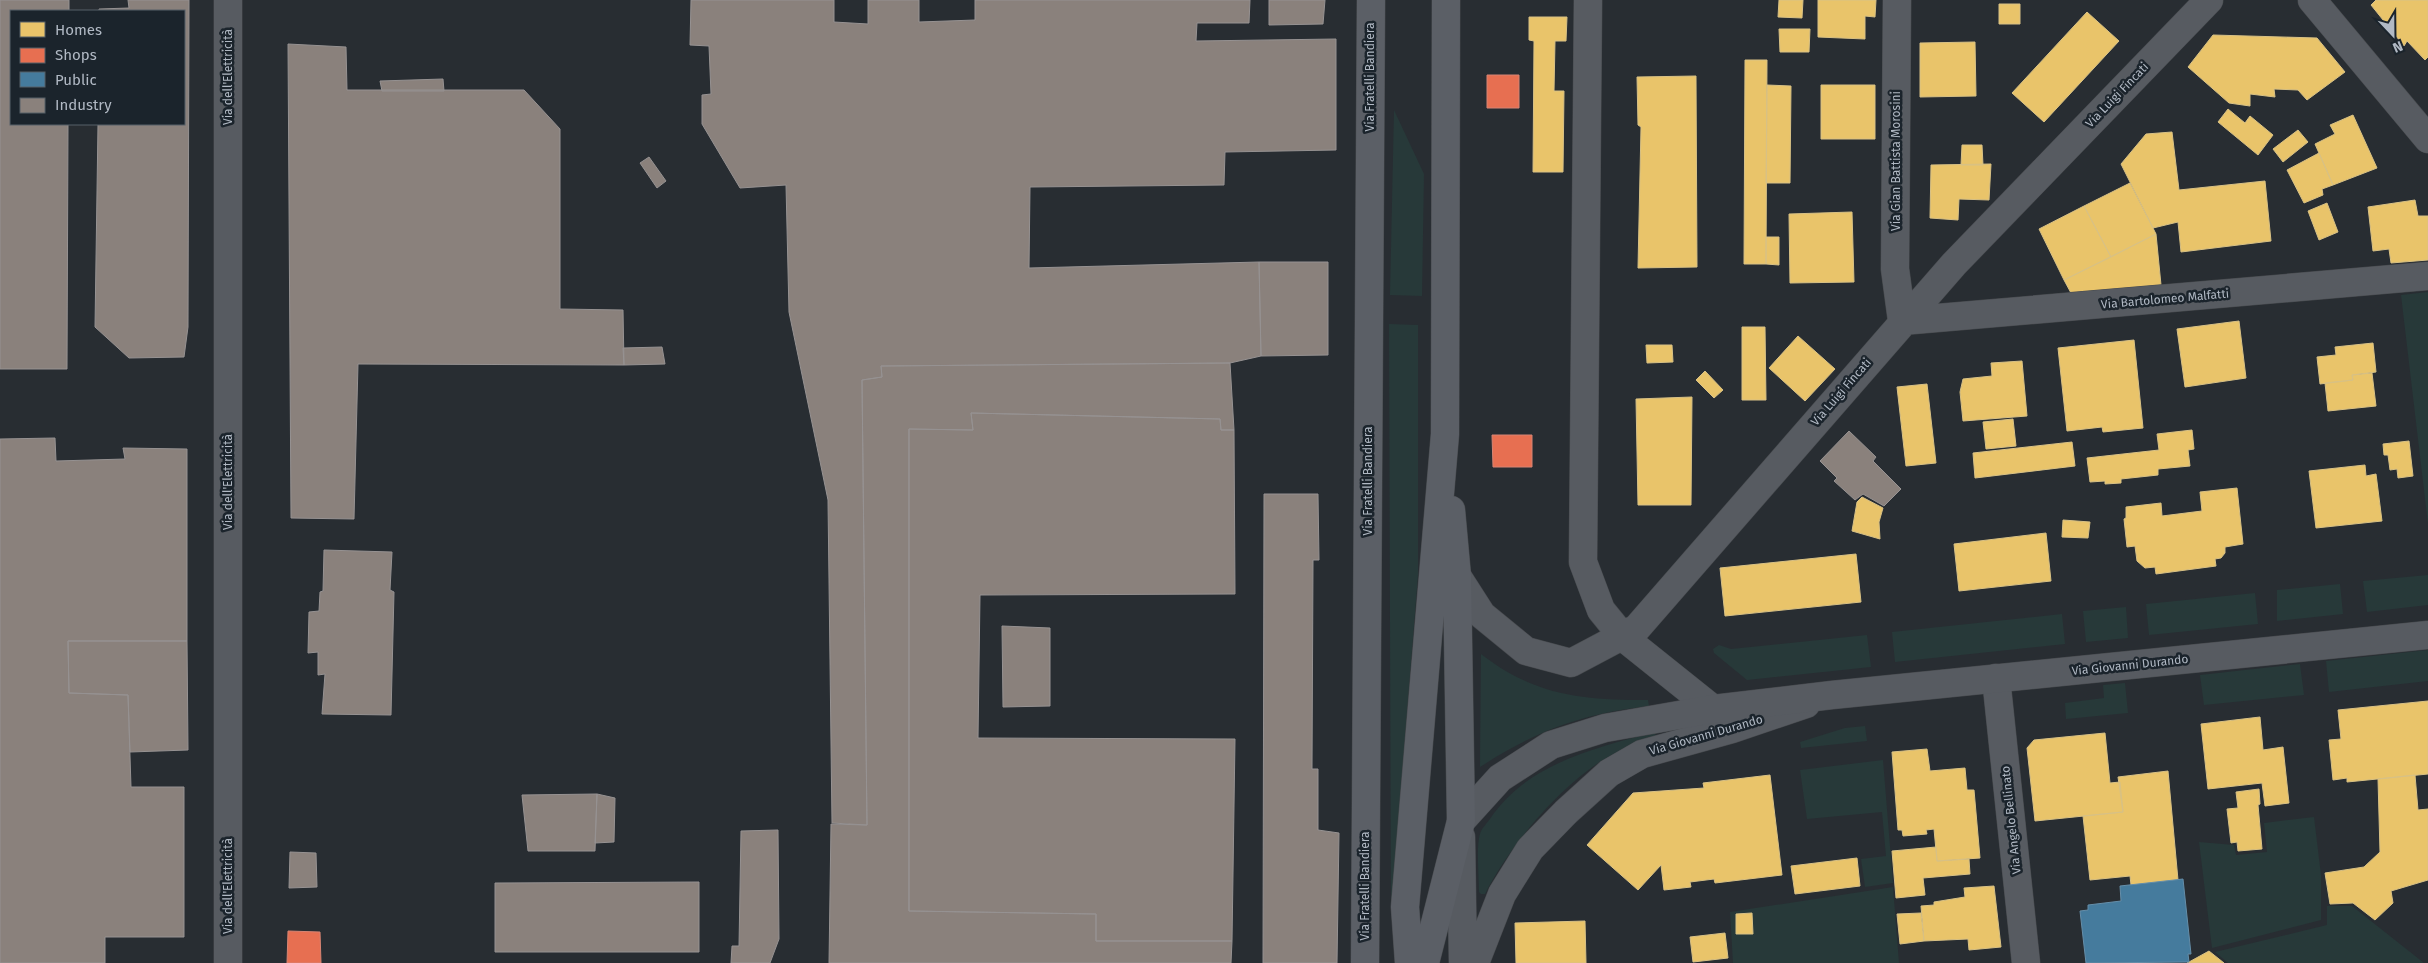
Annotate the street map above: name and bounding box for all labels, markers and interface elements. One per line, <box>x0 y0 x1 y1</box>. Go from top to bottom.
legend <box>10 10 185 125</box>
north arrow <box>2368 10 2418 60</box>
text: Homes <box>55 21 102 39</box>
street label: Via Fratelli Bandiera <box>1363 23 1377 131</box>
street label: Via dell'Elettricità <box>221 29 235 125</box>
text: N <box>2390 37 2405 56</box>
text: Shops <box>55 46 97 64</box>
street label: Via Luigi Fincati <box>2083 60 2151 130</box>
text: Public <box>55 71 97 89</box>
street label: Via Gian Battista Morosini <box>1889 91 1903 231</box>
text: Industry <box>55 96 112 114</box>
street label: Via Bartolomeo Malfatti <box>2100 286 2230 312</box>
street label: Via Luigi Fincati <box>1808 356 1874 428</box>
street label: Via Fratelli Bandiera <box>1361 427 1375 535</box>
street label: Via dell'Elettricità <box>221 434 235 530</box>
street label: Via Giovanni Durando <box>2071 652 2189 678</box>
street label: Via Giovanni Durando <box>1648 712 1764 758</box>
street label: Via Angelo Bellinato <box>1998 765 2024 875</box>
street label: Via Fratelli Bandiera <box>1358 832 1372 940</box>
street label: Via dell'Elettricità <box>221 838 235 934</box>

